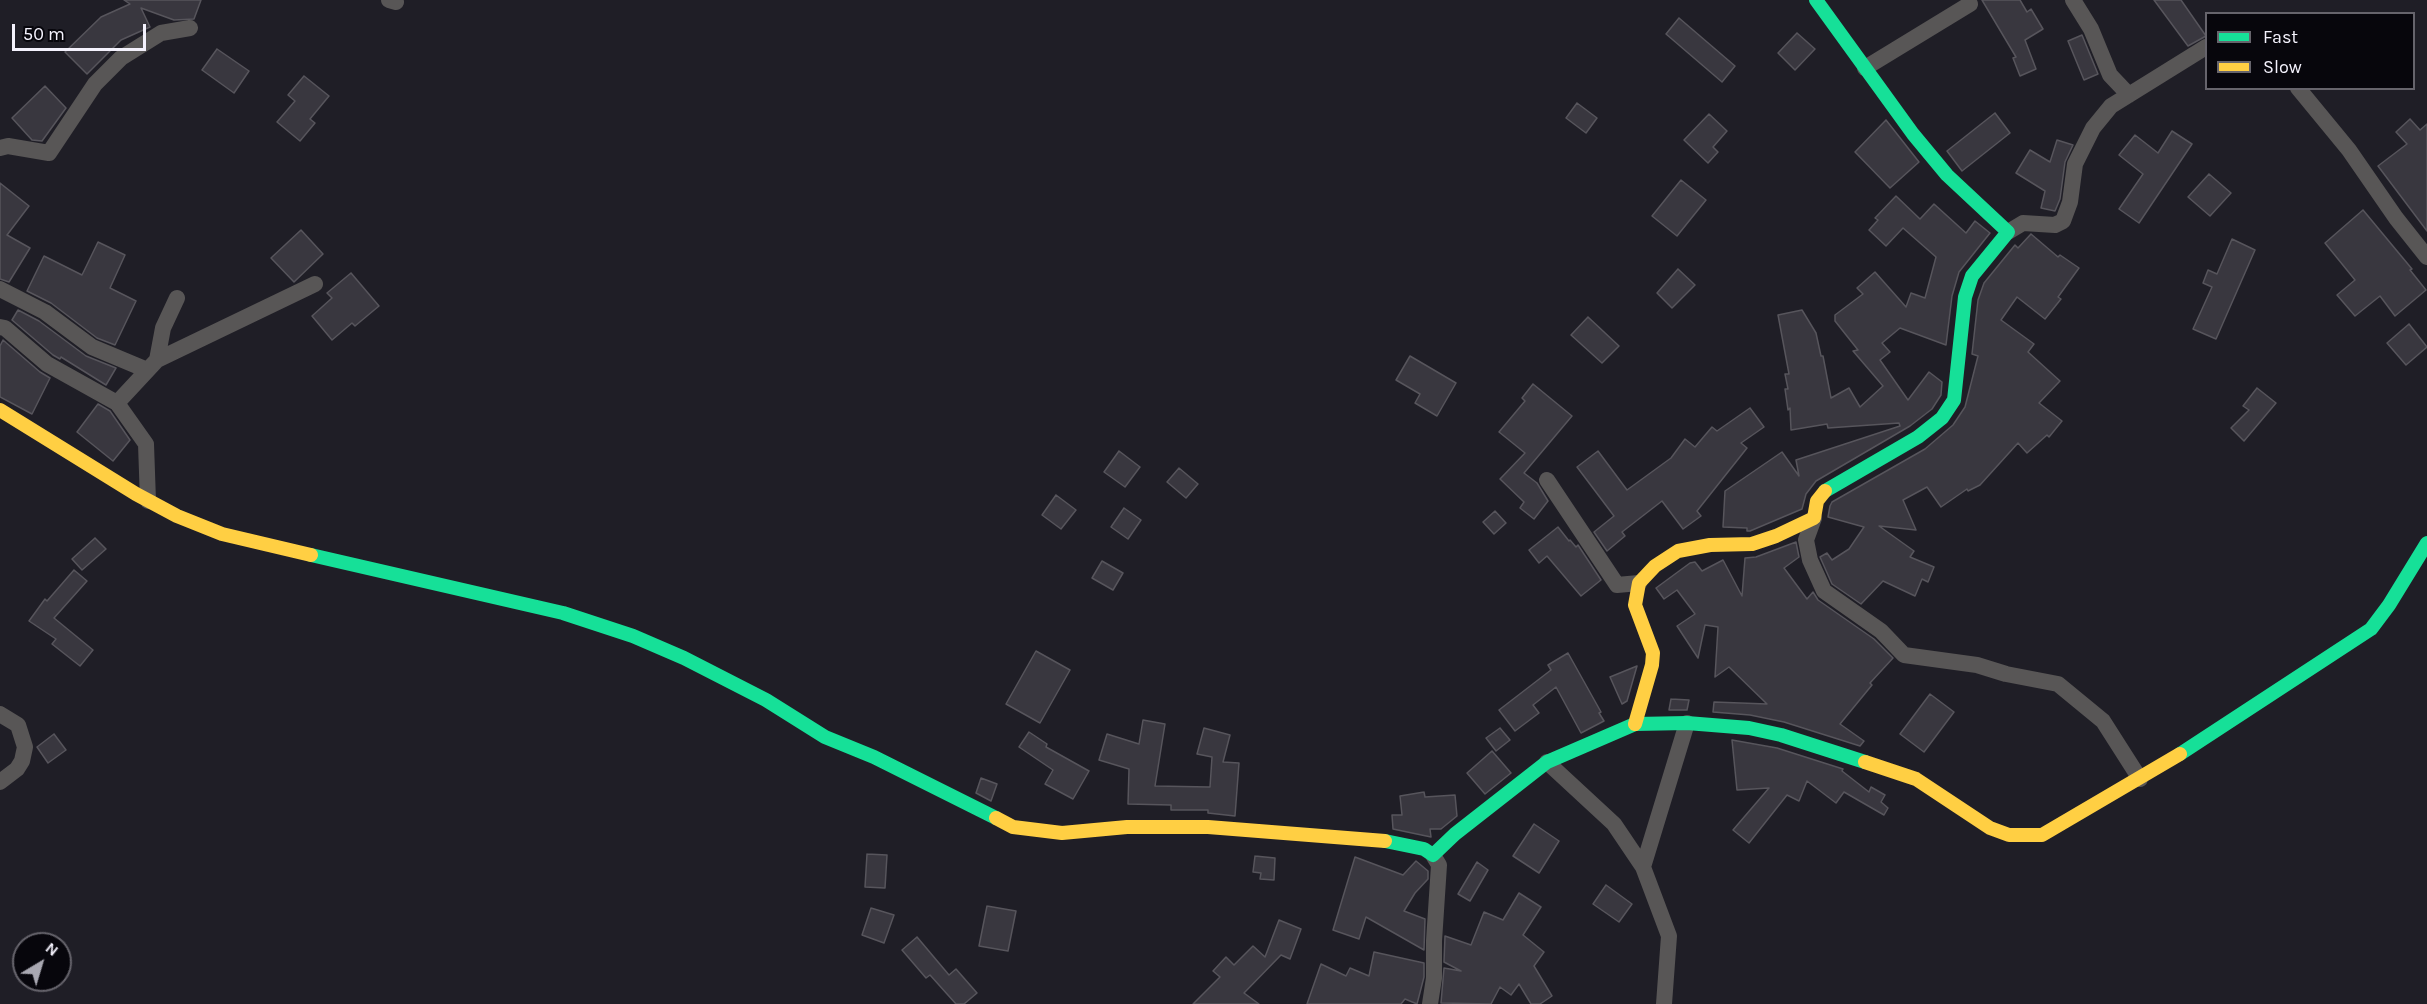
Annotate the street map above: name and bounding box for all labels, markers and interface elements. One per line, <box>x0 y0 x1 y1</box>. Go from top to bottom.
scale bar <box>15 12 148 50</box>
legend <box>2205 12 2415 90</box>
text: 50 m <box>23 23 65 45</box>
text: Fast <box>2263 26 2298 48</box>
text: Slow <box>2263 56 2302 78</box>
north arrow <box>12 932 72 992</box>
text: N <box>42 938 63 960</box>

